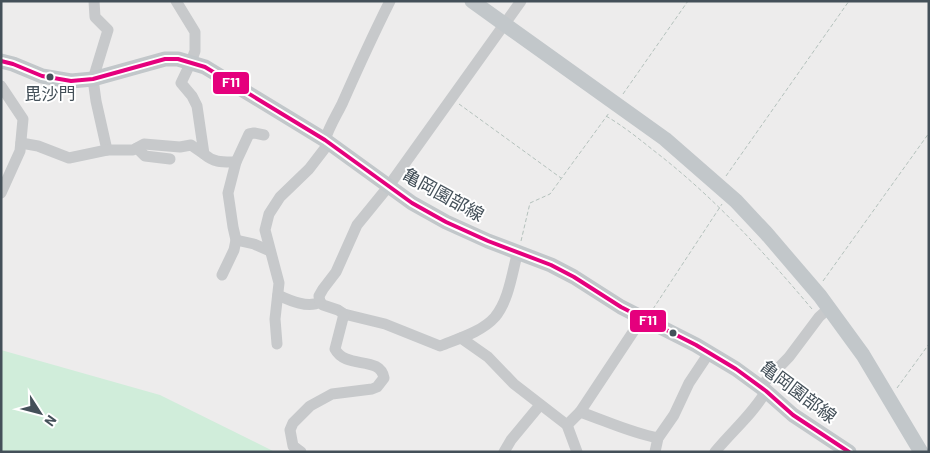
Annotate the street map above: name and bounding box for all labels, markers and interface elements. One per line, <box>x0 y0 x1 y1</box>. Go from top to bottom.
line badge: F11 <box>212 71 250 95</box>
marker: 毘沙門 <box>45 72 55 82</box>
text: F11 <box>222 73 240 90</box>
place label: 毘沙門 <box>25 83 76 103</box>
street label: 亀岡園部線 <box>399 163 488 226</box>
line badge: F11 <box>629 309 667 333</box>
text: F11 <box>639 311 657 328</box>
unlabelled marker <box>668 328 678 338</box>
street label: 亀岡園部線 <box>756 355 841 427</box>
north arrow <box>15 388 65 438</box>
text: N <box>41 412 61 430</box>

